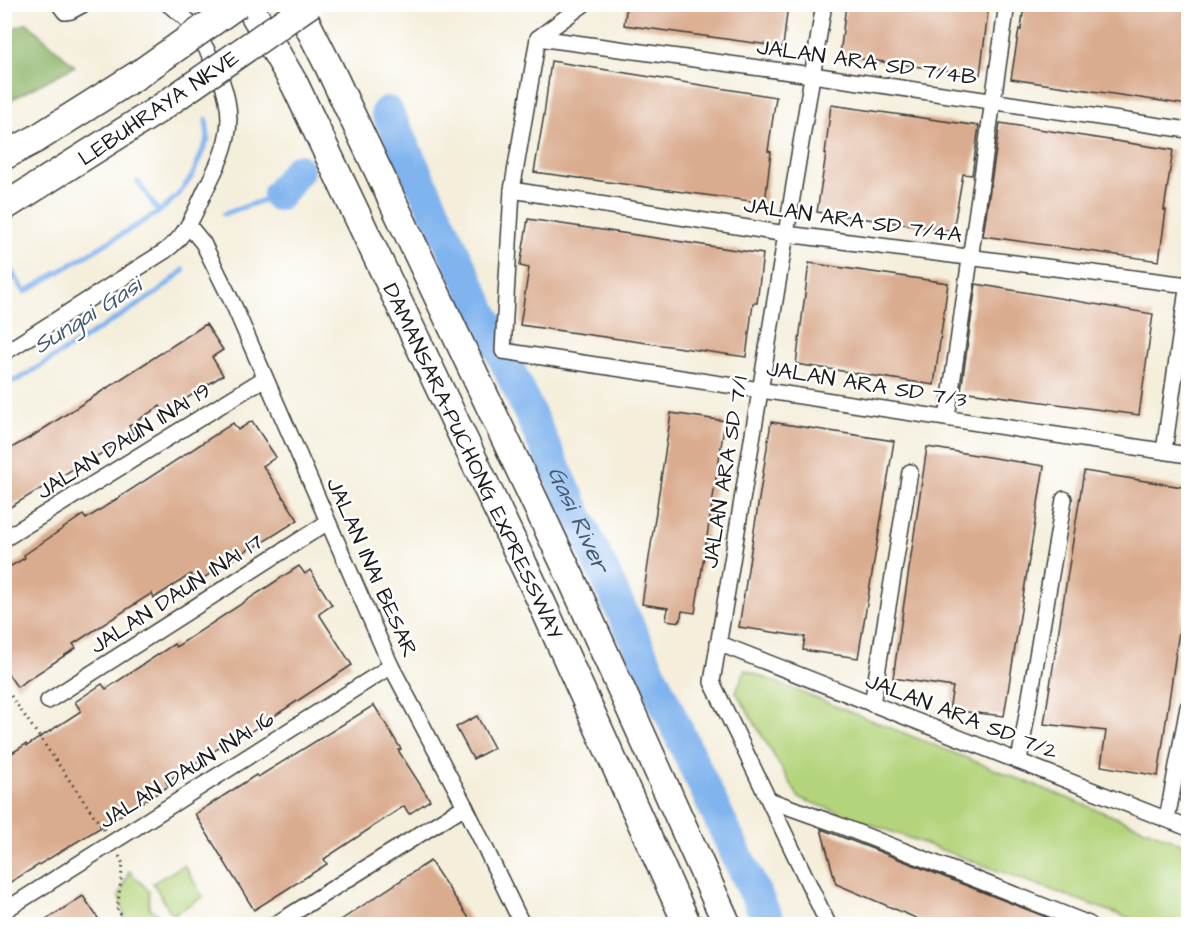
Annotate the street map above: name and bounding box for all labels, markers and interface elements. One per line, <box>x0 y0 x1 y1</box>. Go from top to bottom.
street label: JALAN ARA SD 7/4B <box>755 32 979 93</box>
street label: LEBUHRAYA NKVE <box>72 43 245 174</box>
street label: JALAN ARA SD 7/4A <box>742 190 964 251</box>
water label: Sungai Gasi <box>27 267 152 363</box>
street label: DAMANSARA–PUCHONG EXPRESSWAY <box>375 278 570 645</box>
street label: JALAN ARA SD 7/3 <box>764 353 969 416</box>
street label: JALAN ARA SD 7/1 <box>695 374 756 570</box>
street label: JALAN DAUN INAI 19 <box>31 375 217 507</box>
water label: Gasi River <box>539 461 618 581</box>
street label: JALAN INAI BESAR <box>318 473 425 662</box>
street label: JALAN DAUN INAI 17 <box>84 526 270 662</box>
street label: JALAN ARA SD 7/2 <box>861 665 1062 768</box>
street label: JALAN DAUN INAI 16 <box>93 704 280 837</box>

